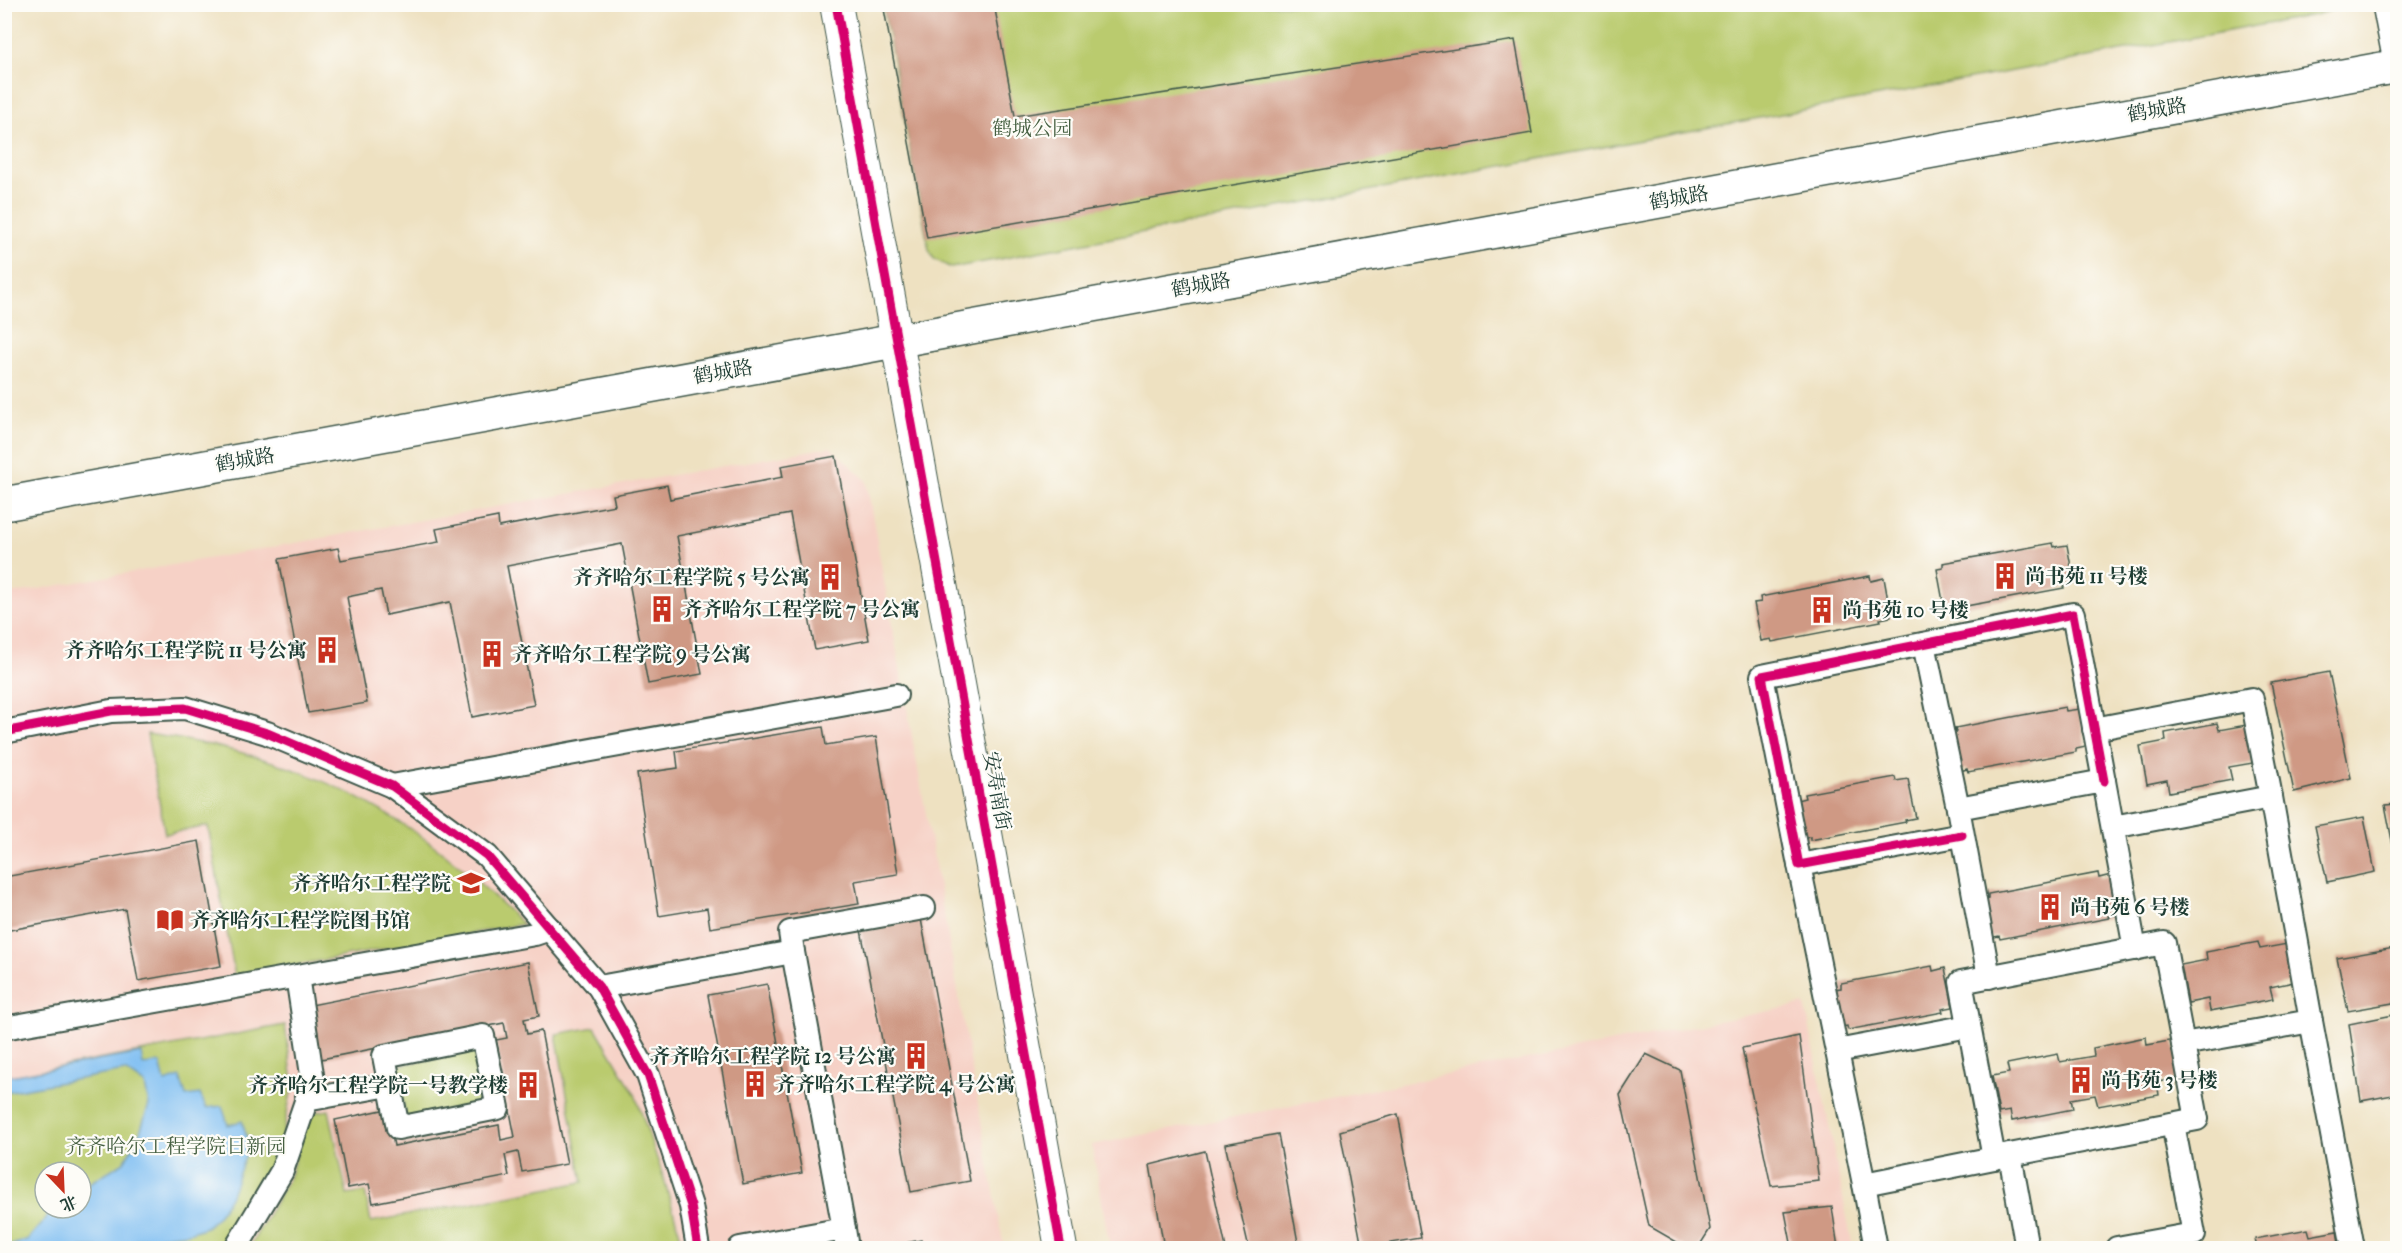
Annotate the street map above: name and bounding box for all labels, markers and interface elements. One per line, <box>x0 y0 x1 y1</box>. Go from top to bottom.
street label: 鹤城路 <box>2125 93 2189 127</box>
park label: 鹤城公园 <box>992 117 1072 140</box>
street label: 鹤城路 <box>1647 181 1711 215</box>
street label: 鹤城路 <box>1169 268 1233 302</box>
street label: 鹤城路 <box>691 355 755 389</box>
street label: 鹤城路 <box>213 443 277 477</box>
building icon: 尚书苑 11 号楼 <box>1990 561 2020 591</box>
building icon: 齐齐哈尔工程学院 5 号公寓 <box>815 562 845 592</box>
place label: 尚书苑 11 号楼 <box>2025 565 2148 588</box>
place label: 齐齐哈尔工程学院 5 号公寓 <box>573 566 810 589</box>
building icon: 齐齐哈尔工程学院 7 号公寓 <box>647 594 677 624</box>
building icon: 尚书苑 10 号楼 <box>1807 595 1837 625</box>
place label: 齐齐哈尔工程学院 7 号公寓 <box>682 598 920 621</box>
place label: 尚书苑 10 号楼 <box>1842 599 1969 622</box>
building icon: 齐齐哈尔工程学院 11 号公寓 <box>312 635 342 665</box>
place label: 齐齐哈尔工程学院 11 号公寓 <box>64 639 307 662</box>
building icon: 齐齐哈尔工程学院 9 号公寓 <box>477 639 507 669</box>
place label: 齐齐哈尔工程学院 9 号公寓 <box>512 643 751 666</box>
street label: 安寿南街 <box>979 750 1015 832</box>
school or university icon: 齐齐哈尔工程学院 <box>456 868 486 898</box>
place label: 齐齐哈尔工程学院 <box>291 872 451 895</box>
building icon: 尚书苑 6 号楼 <box>2035 892 2065 922</box>
place label: 尚书苑 6 号楼 <box>2070 896 2189 919</box>
library icon: 齐齐哈尔工程学院图书馆 <box>155 905 185 935</box>
place label: 齐齐哈尔工程学院图书馆 <box>190 909 410 932</box>
building icon: 齐齐哈尔工程学院 12 号公寓 <box>901 1041 931 1071</box>
place label: 齐齐哈尔工程学院 12 号公寓 <box>650 1045 896 1068</box>
building icon: 尚书苑 3 号楼 <box>2066 1065 2096 1095</box>
building icon: 齐齐哈尔工程学院 4 号公寓 <box>740 1069 770 1099</box>
place label: 尚书苑 3 号楼 <box>2101 1069 2218 1092</box>
building icon: 齐齐哈尔工程学院一号教学楼 <box>513 1070 543 1100</box>
place label: 齐齐哈尔工程学院 4 号公寓 <box>775 1073 1015 1097</box>
place label: 齐齐哈尔工程学院一号教学楼 <box>248 1074 508 1097</box>
park label: 齐齐哈尔工程学院日新园 <box>66 1135 286 1158</box>
north arrow <box>33 1160 93 1220</box>
text: 北 <box>58 1191 80 1215</box>

